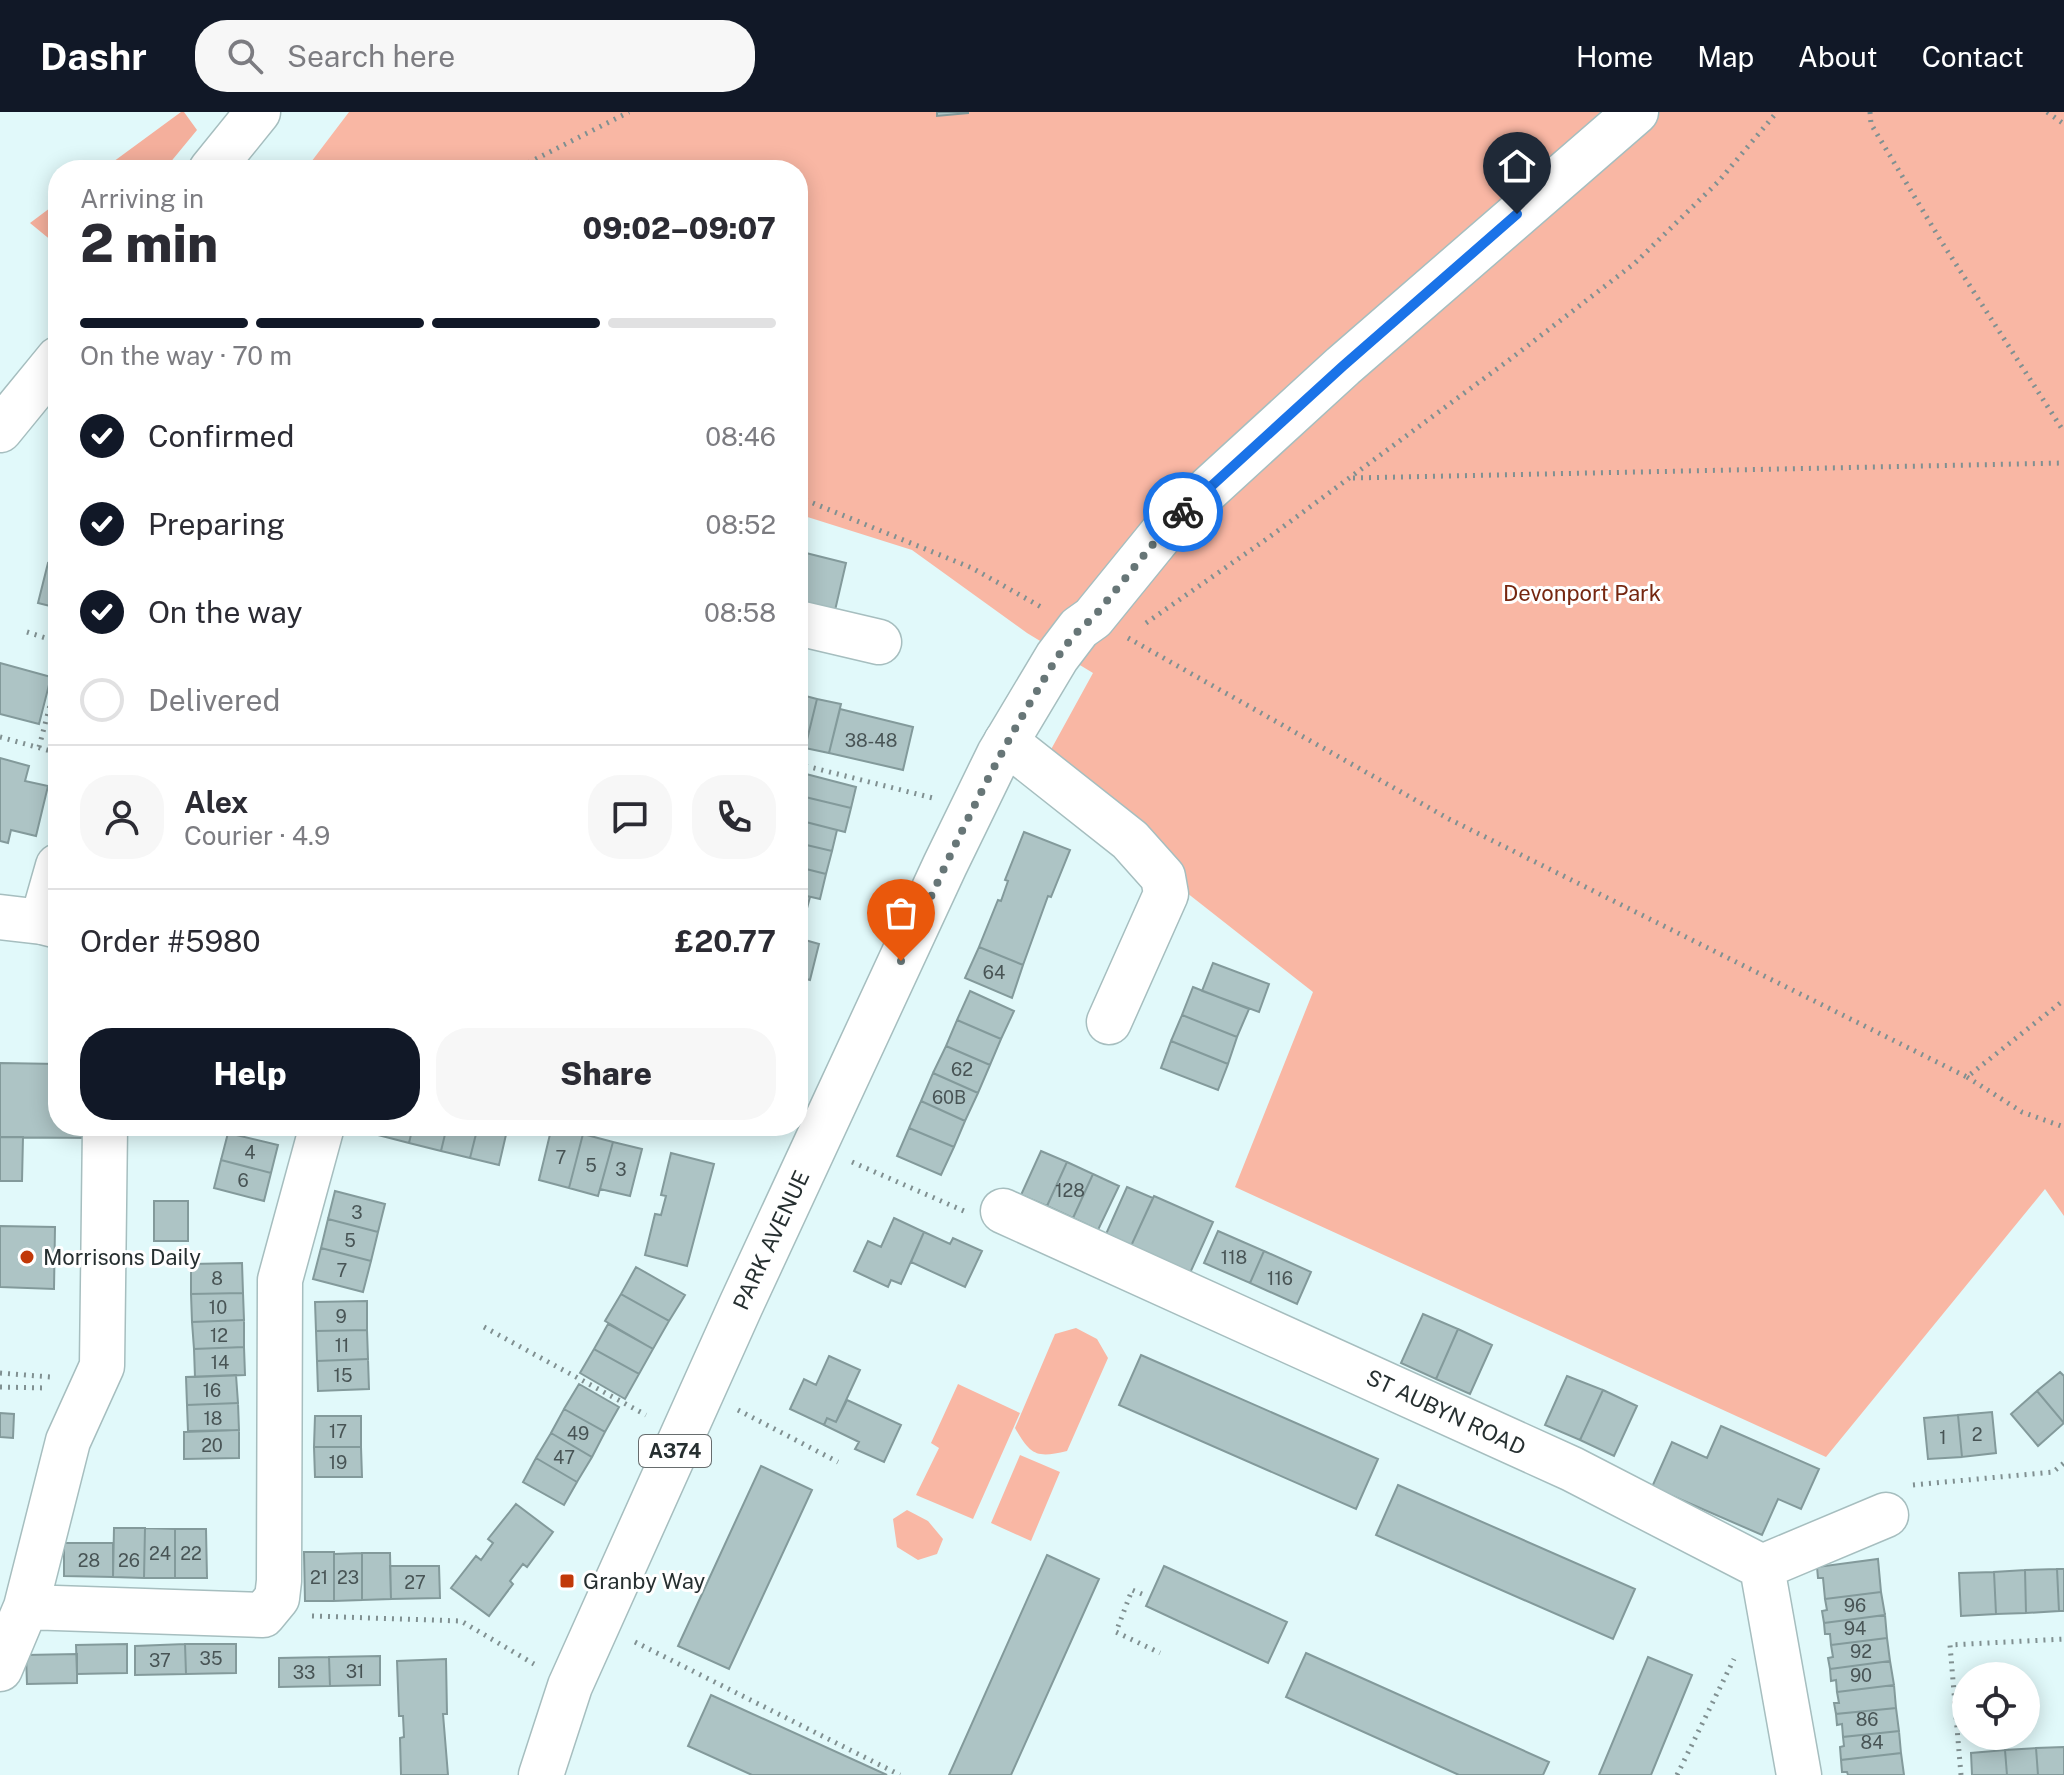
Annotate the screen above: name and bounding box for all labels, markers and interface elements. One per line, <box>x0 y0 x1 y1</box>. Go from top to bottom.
search box <box>195 20 755 92</box>
text: Dashr <box>40 34 147 79</box>
icon: search <box>223 34 267 78</box>
text: Search here <box>287 38 455 74</box>
text: Home <box>1576 40 1653 73</box>
text: Map <box>1697 40 1754 73</box>
text: About <box>1798 40 1878 73</box>
text: Contact <box>1922 40 2024 73</box>
pin <box>1483 132 1551 214</box>
icon: home <box>1495 144 1539 188</box>
text: Arriving in <box>80 183 204 214</box>
text: 09:02–09:07 <box>583 210 776 246</box>
text: 2 min <box>80 213 218 274</box>
text: On the way · 70 m <box>80 340 292 371</box>
icon: check <box>80 414 124 458</box>
text: Confirmed <box>148 418 294 454</box>
text: 08:46 <box>705 421 776 452</box>
courier <box>1143 472 1223 552</box>
icon: bike <box>1161 490 1205 534</box>
icon: check <box>80 502 124 546</box>
text: Preparing <box>148 506 285 542</box>
text: 08:52 <box>705 509 776 540</box>
park label: Devonport Park <box>1503 580 1661 606</box>
icon: check <box>80 590 124 634</box>
text: On the way <box>148 594 302 630</box>
text: 08:58 <box>704 597 776 628</box>
text: Delivered <box>148 682 280 718</box>
house number: 38-48 <box>845 730 897 751</box>
button: person <box>80 775 164 859</box>
button: chat <box>588 775 672 859</box>
button: phone <box>692 775 776 859</box>
text: Alex <box>184 784 248 820</box>
text: Courier · 4.9 <box>184 820 330 851</box>
pin <box>867 879 935 961</box>
icon: bag <box>879 891 923 935</box>
text: Order #5980 <box>80 923 261 959</box>
text: £20.77 <box>675 923 776 959</box>
house number: 64 <box>983 962 1005 983</box>
button: Help <box>80 1028 420 1120</box>
button: Share <box>436 1028 776 1120</box>
house number: 62 <box>951 1059 973 1080</box>
house number: 60B <box>932 1087 966 1108</box>
house number: 4 <box>244 1142 256 1163</box>
house number: 7 <box>556 1147 566 1168</box>
house number: 5 <box>585 1155 597 1176</box>
house number: 3 <box>615 1159 627 1180</box>
street label: PARK AVENUE <box>727 1166 815 1314</box>
house number: 6 <box>237 1170 249 1191</box>
house number: 128 <box>1055 1180 1085 1201</box>
house number: 3 <box>351 1202 363 1223</box>
house number: 5 <box>344 1230 356 1251</box>
place label: Morrisons Daily <box>43 1244 201 1270</box>
house number: 118 <box>1221 1247 1247 1268</box>
marker: Morrisons Daily <box>18 1248 36 1266</box>
house number: 7 <box>337 1260 347 1281</box>
house number: 8 <box>211 1268 223 1289</box>
house number: 116 <box>1267 1268 1293 1289</box>
house number: 10 <box>209 1297 227 1318</box>
house number: 9 <box>335 1306 347 1327</box>
house number: 12 <box>210 1325 228 1346</box>
house number: 11 <box>335 1335 349 1356</box>
house number: 14 <box>211 1352 229 1373</box>
street label: ST AUBYN ROAD <box>1362 1364 1530 1460</box>
house number: 15 <box>334 1365 352 1386</box>
house number: 16 <box>203 1380 221 1401</box>
house number: 18 <box>204 1408 222 1429</box>
house number: 17 <box>329 1421 347 1442</box>
house number: 49 <box>567 1423 589 1444</box>
house number: 2 <box>1972 1424 1982 1445</box>
house number: 1 <box>1939 1427 1947 1448</box>
house number: 20 <box>201 1435 223 1456</box>
road number: A374 <box>639 1435 711 1467</box>
house number: 47 <box>553 1447 575 1468</box>
house number: 19 <box>329 1452 347 1473</box>
house number: 24 <box>149 1543 171 1564</box>
house number: 22 <box>180 1543 202 1564</box>
house number: 28 <box>78 1550 100 1571</box>
house number: 26 <box>118 1550 140 1571</box>
house number: 21 <box>310 1567 328 1588</box>
house number: 23 <box>337 1567 359 1588</box>
place label: Granby Way <box>583 1568 706 1594</box>
house number: 27 <box>404 1572 426 1593</box>
marker: Granby Way <box>558 1572 576 1590</box>
house number: 96 <box>1844 1595 1866 1616</box>
house number: 94 <box>1844 1618 1866 1639</box>
house number: 92 <box>1850 1641 1872 1662</box>
house number: 35 <box>200 1648 222 1669</box>
house number: 37 <box>149 1650 171 1671</box>
house number: 31 <box>346 1661 364 1682</box>
house number: 33 <box>293 1662 315 1683</box>
map controls <box>1952 1662 2040 1750</box>
button: locate <box>1952 1662 2040 1750</box>
house number: 90 <box>1850 1665 1872 1686</box>
house number: 86 <box>1856 1709 1878 1730</box>
house number: 84 <box>1861 1732 1883 1753</box>

